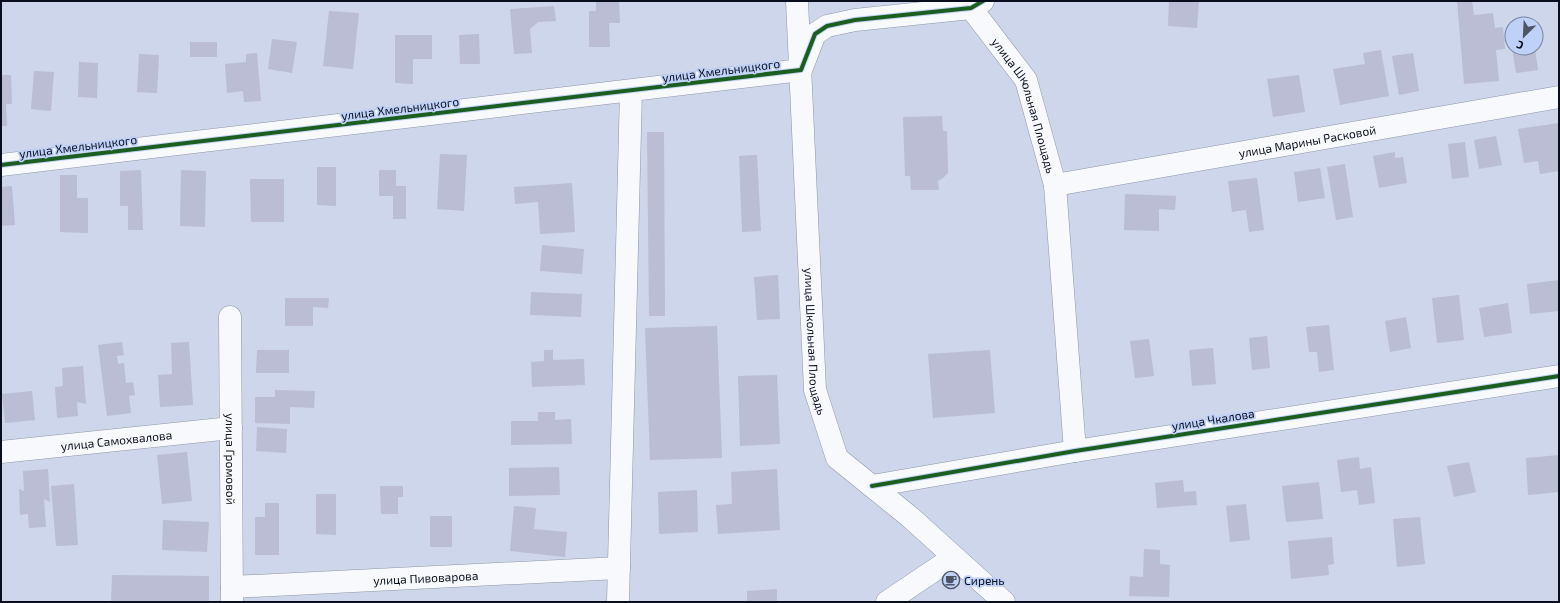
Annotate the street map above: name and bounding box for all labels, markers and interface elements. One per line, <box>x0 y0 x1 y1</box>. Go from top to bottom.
north arrow <box>1504 16 1544 56</box>
street label: улица Школьная Площадь <box>988 35 1058 175</box>
text: С <box>1514 38 1525 53</box>
street label: улица Хмельницкого <box>661 56 781 85</box>
street label: улица Хмельницкого <box>340 94 460 123</box>
street label: улица Марины Расковой <box>1237 122 1377 161</box>
street label: улица Хмельницкого <box>18 132 138 161</box>
street label: улица Школьная Площадь <box>801 267 830 416</box>
street label: улица Чкалова <box>1171 406 1256 433</box>
street label: улица Громовой <box>223 413 238 505</box>
street label: улица Самохвалова <box>60 427 173 454</box>
street label: улица Пивоварова <box>373 568 479 588</box>
cafe icon: Сирень <box>941 570 961 590</box>
place label: Сирень <box>964 573 1005 587</box>

